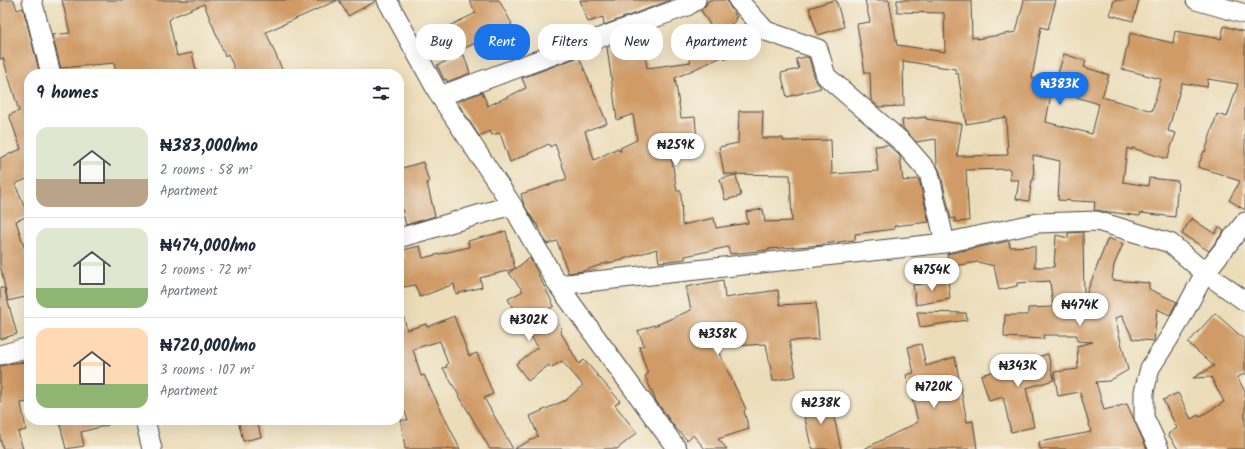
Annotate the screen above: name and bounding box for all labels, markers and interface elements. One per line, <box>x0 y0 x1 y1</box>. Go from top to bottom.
chip: Buy <box>416 24 466 60</box>
chip: Rent <box>474 24 530 60</box>
chip: Filters <box>538 24 602 60</box>
chip: New <box>610 24 663 60</box>
chip: Apartment <box>671 24 761 60</box>
pin: ₦383K <box>1032 72 1088 106</box>
text: ₦383K <box>1040 74 1080 95</box>
text: 9 homes <box>36 80 99 107</box>
icon: filters <box>370 82 392 104</box>
text: ₦383,000/mo <box>160 133 258 160</box>
pin: ₦259K <box>648 133 704 167</box>
text: ₦259K <box>657 135 695 156</box>
icon: home <box>68 143 116 191</box>
text: 2 rooms · 58 m² <box>160 160 253 181</box>
text: Apartment <box>160 181 218 202</box>
text: ₦474,000/mo <box>160 233 256 260</box>
icon: home <box>68 244 116 292</box>
pin: ₦754K <box>904 258 960 292</box>
text: 2 rooms · 72 m² <box>160 260 251 281</box>
text: ₦754K <box>913 260 951 281</box>
text: Apartment <box>160 281 218 302</box>
pin: ₦474K <box>1052 293 1108 327</box>
text: ₦474K <box>1061 295 1099 316</box>
pin: ₦302K <box>501 308 557 342</box>
text: ₦302K <box>510 310 548 331</box>
pin: ₦358K <box>690 322 746 356</box>
text: ₦358K <box>699 324 737 345</box>
text: ₦720,000/mo <box>160 333 256 360</box>
icon: home <box>68 344 116 392</box>
pin: ₦343K <box>990 354 1046 388</box>
text: ₦343K <box>999 356 1037 377</box>
text: 3 rooms · 107 m² <box>160 360 254 381</box>
pin: ₦720K <box>906 375 962 409</box>
text: ₦720K <box>915 377 953 398</box>
text: Apartment <box>160 381 218 402</box>
pin: ₦238K <box>793 391 849 425</box>
text: ₦238K <box>801 393 841 414</box>

